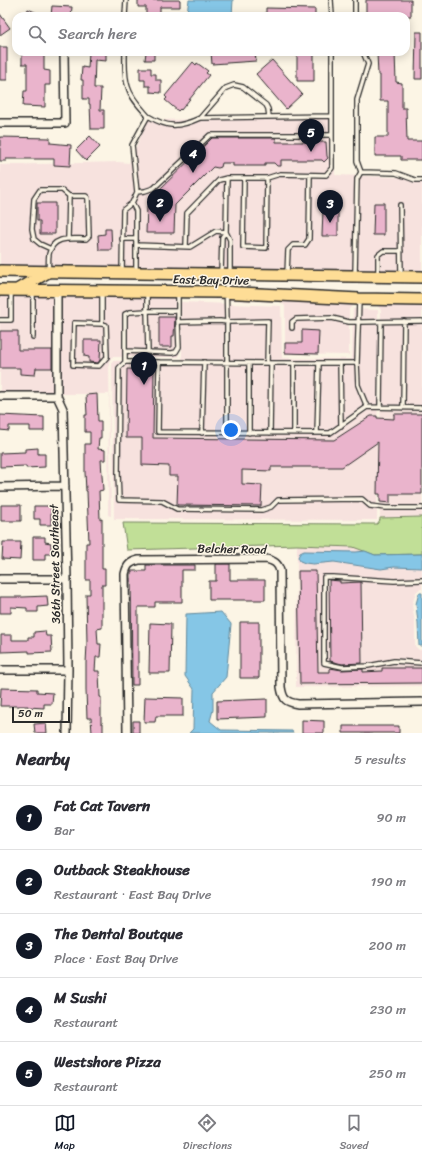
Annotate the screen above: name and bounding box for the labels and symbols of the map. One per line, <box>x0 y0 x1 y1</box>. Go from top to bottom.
pin: 5 <box>298 119 324 152</box>
pin: 4 <box>180 140 206 173</box>
pin: 2 <box>147 189 173 222</box>
pin: 3 <box>317 190 343 223</box>
street label: East Bay Drive <box>173 268 249 292</box>
pin: 1 <box>131 352 157 385</box>
your location <box>221 420 241 440</box>
street label: 36th Street Southeast <box>43 503 67 624</box>
street label: Belcher Road <box>197 537 267 561</box>
scale bar <box>12 705 70 724</box>

